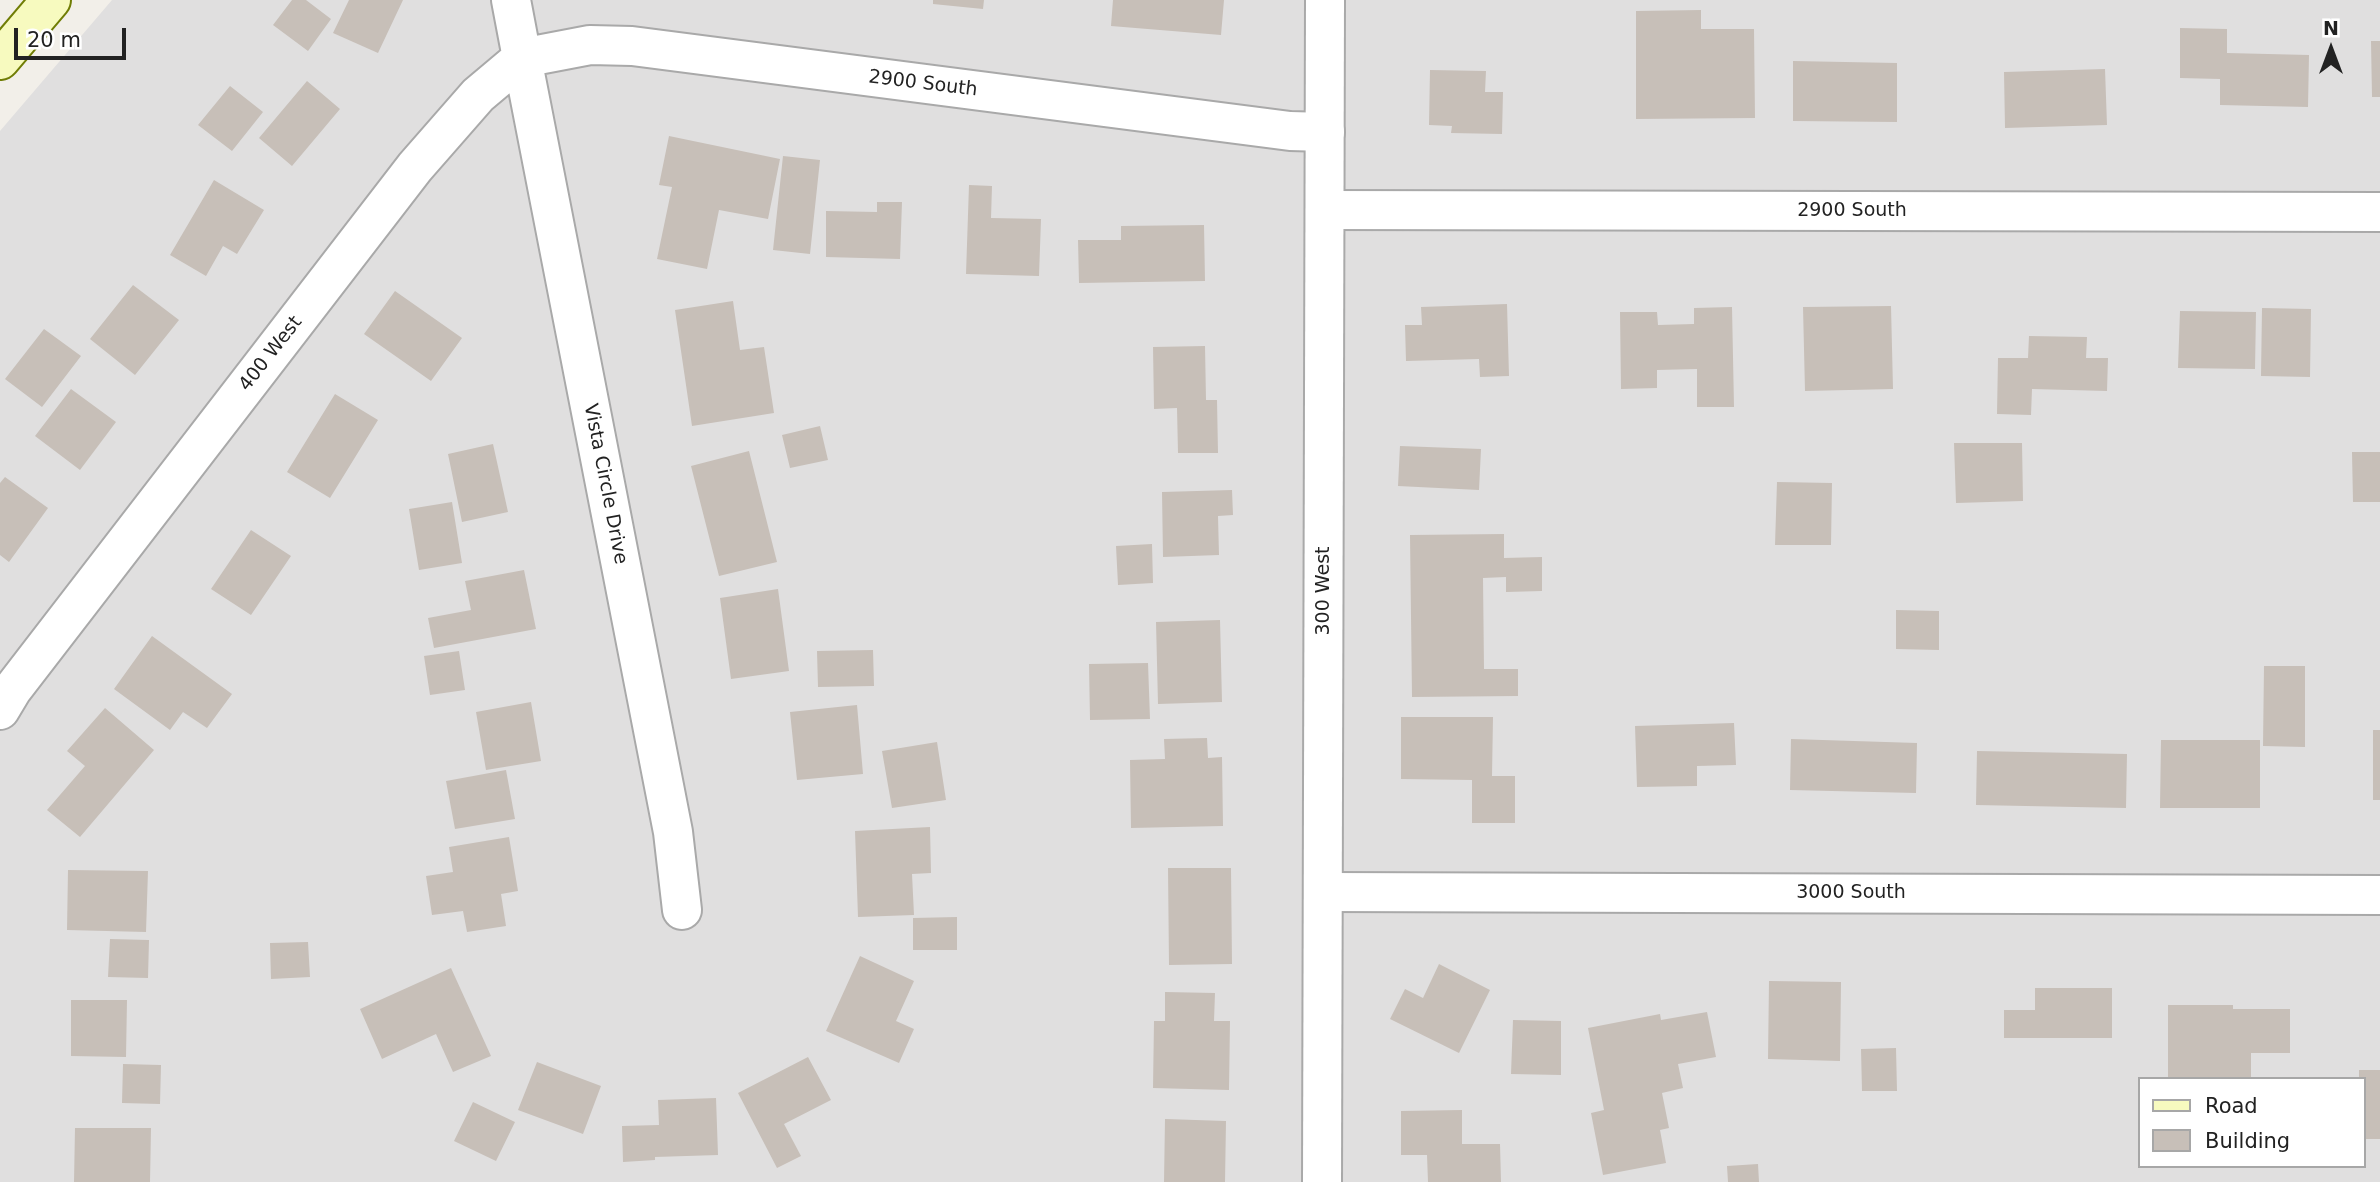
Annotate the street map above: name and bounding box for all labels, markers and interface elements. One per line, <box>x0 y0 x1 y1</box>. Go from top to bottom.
scale bar <box>18 14 130 58</box>
north arrow <box>2296 14 2366 84</box>
text: N <box>2323 17 2339 39</box>
text: 20 m <box>27 28 81 52</box>
street label: 2900 South <box>867 66 979 102</box>
street label: 2900 South <box>1797 200 1907 222</box>
street label: 400 West <box>235 312 307 396</box>
street label: Vista Circle Drive <box>578 402 632 566</box>
street label: 300 West <box>1313 546 1335 636</box>
street label: 3000 South <box>1796 882 1906 904</box>
legend <box>2138 1077 2366 1168</box>
text: Road <box>2205 1094 2258 1118</box>
text: Building <box>2205 1129 2290 1153</box>

